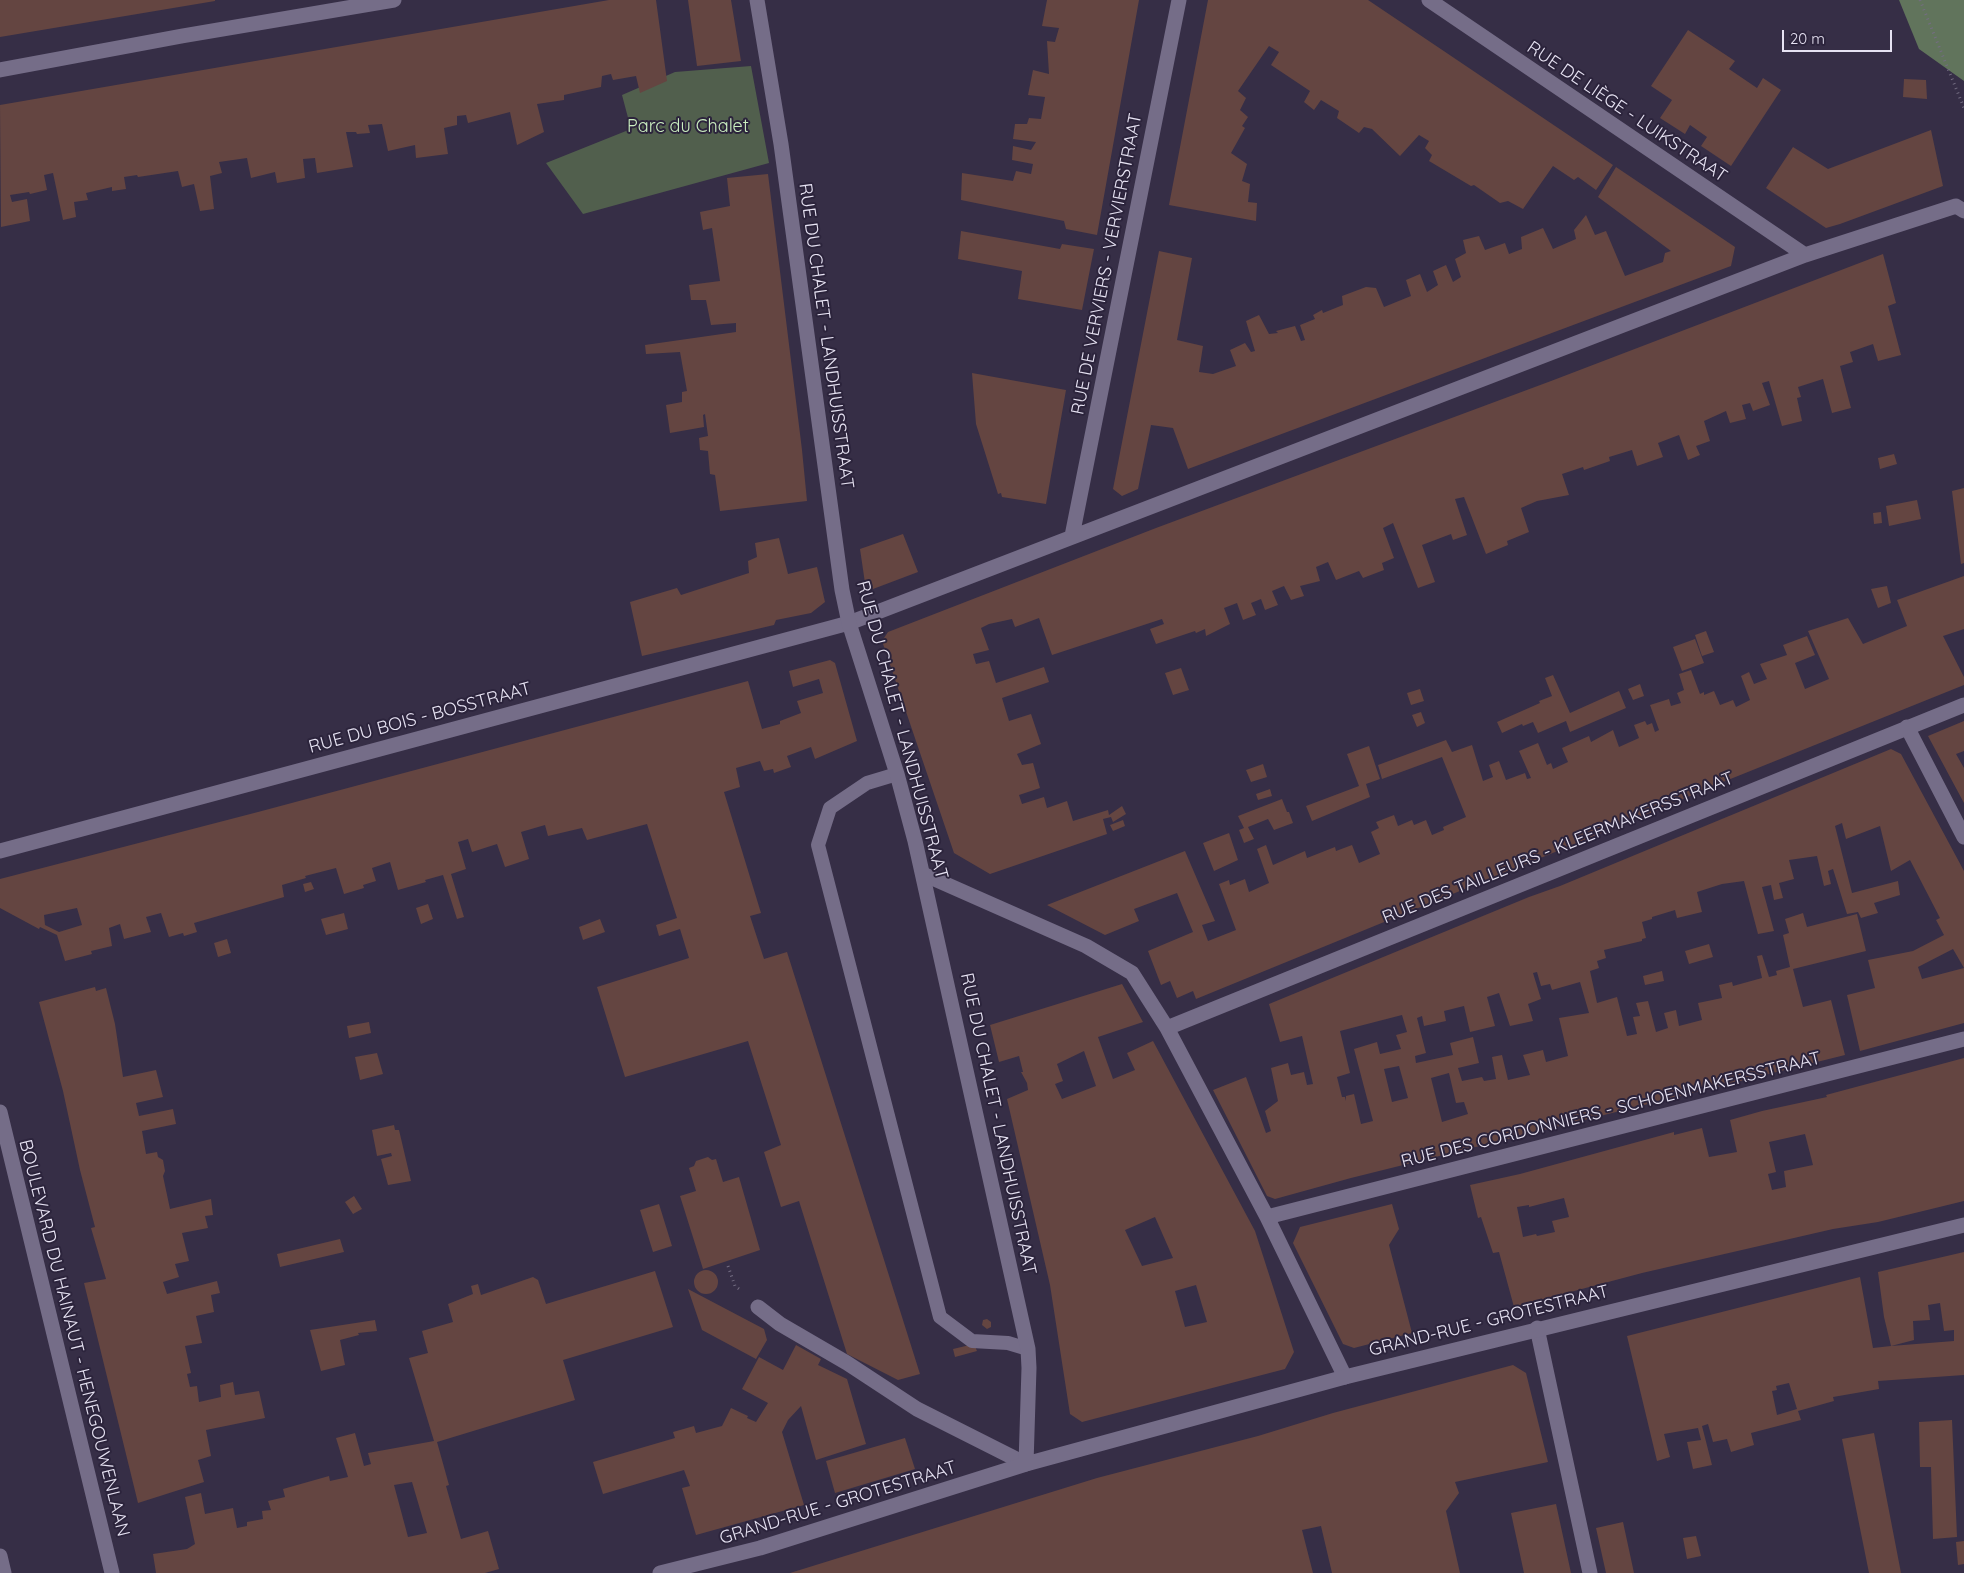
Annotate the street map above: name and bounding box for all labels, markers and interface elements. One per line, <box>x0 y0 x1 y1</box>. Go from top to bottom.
scale bar <box>1784 20 1894 52</box>
text: 20 m <box>1790 29 1825 48</box>
street label: RUE DE LIÈGE - LUIKSTRAAT <box>1523 37 1731 187</box>
street label: RUE DE VERVIERS - VERVIERSTRAAT <box>1067 111 1147 417</box>
park label: Parc du Chalet <box>627 116 749 138</box>
street label: RUE DU CHALET - LANDHUISSTRAAT <box>794 182 858 490</box>
street label: RUE DU CHALET - LANDHUISSTRAAT <box>852 578 952 882</box>
street label: RUE DU BOIS - BOSSTRAAT <box>306 678 534 758</box>
street label: RUE DES TAILLEURS - KLEERMAKERSSTRAAT <box>1379 767 1737 929</box>
street label: RUE DU CHALET - LANDHUISSTRAAT <box>955 971 1041 1277</box>
street label: RUE DES CORDONNIERS - SCHOENMAKERSSTRAAT <box>1399 1047 1823 1173</box>
street label: BOULEVARD DU HAINAUT - HENEGOUWENLAAN <box>14 1137 134 1539</box>
street label: GRAND-RUE - GROTESTRAAT <box>1367 1281 1611 1361</box>
street label: GRAND-RUE - GROTESTRAAT <box>717 1457 959 1549</box>

